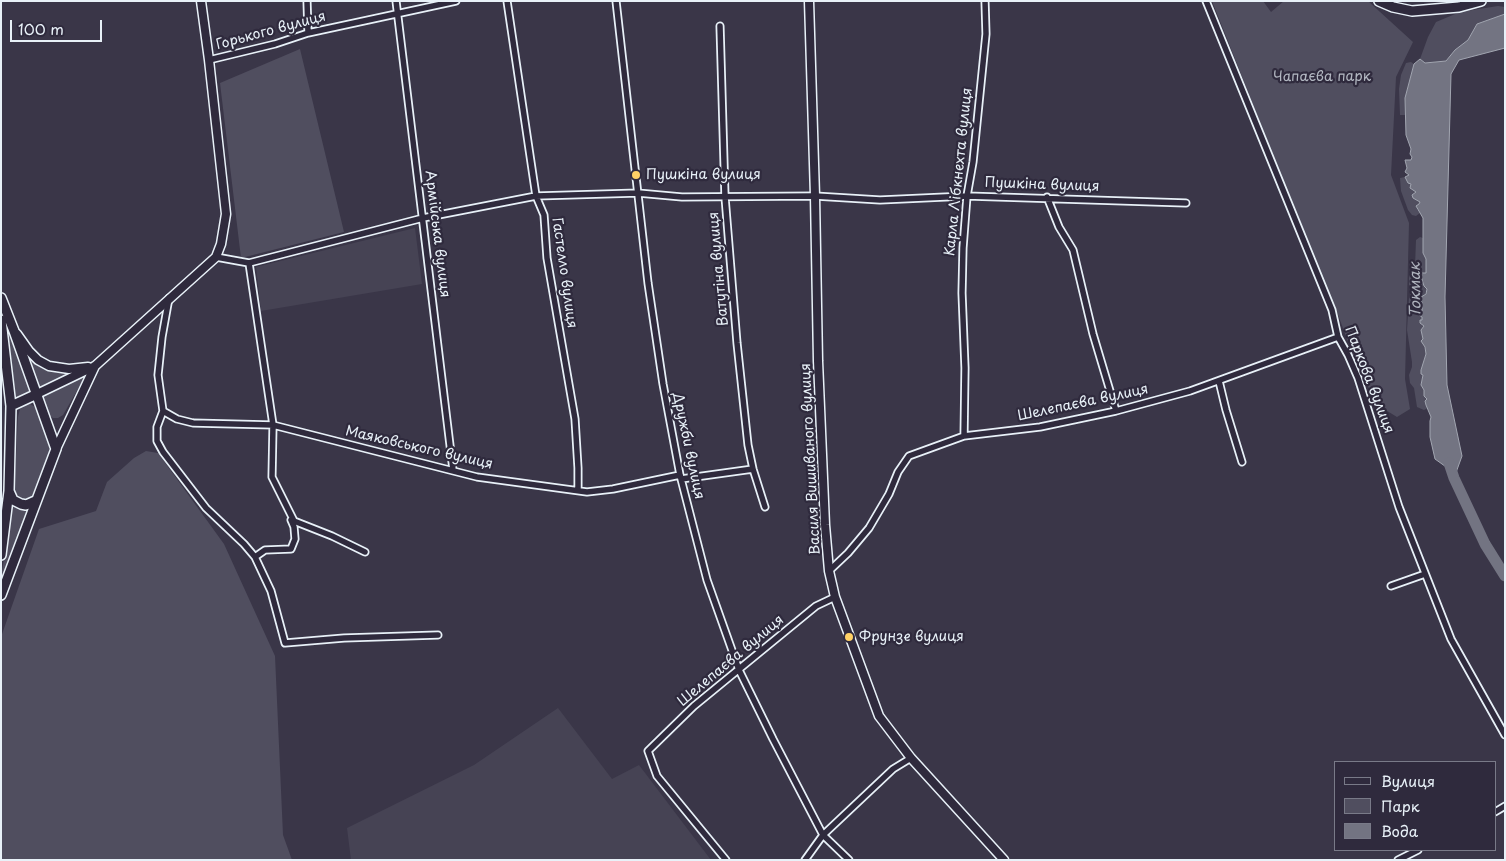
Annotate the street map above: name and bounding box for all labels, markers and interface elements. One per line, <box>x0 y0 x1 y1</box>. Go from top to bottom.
street label: Горького вулиця <box>214 8 328 54</box>
scale bar <box>12 10 105 42</box>
text: 100 m <box>18 17 64 40</box>
park label: Чапаєва парк <box>1273 69 1371 85</box>
street label: Карла Лібкнехта вулиця <box>942 87 976 257</box>
place label: Пушкіна вулиця <box>646 167 761 183</box>
street label: Армійська вулиця <box>421 169 453 299</box>
marker: Пушкіна вулиця <box>630 169 642 181</box>
street label: Пушкіна вулиця <box>984 175 1100 195</box>
street label: Ватутіна вулиця <box>706 211 732 327</box>
street label: Гастелло вулиця <box>548 217 580 329</box>
water label: Токмак <box>1407 262 1425 318</box>
street label: Паркова вулиця <box>1341 324 1397 436</box>
street label: Василя Вишиваного вулиця <box>798 363 824 555</box>
street label: Шелепаєва вулиця <box>1016 381 1150 425</box>
street label: Дружби вулиця <box>669 391 707 501</box>
street label: Маяковського вулиця <box>344 423 494 473</box>
street label: Шелепаєва вулиця <box>675 612 787 710</box>
place label: Фрунзе вулиця <box>859 629 964 645</box>
marker: Фрунзе вулиця <box>843 631 855 643</box>
legend <box>1334 761 1496 851</box>
text: Вулиця <box>1381 769 1435 792</box>
text: Парк <box>1381 794 1420 817</box>
text: Вода <box>1381 819 1418 842</box>

